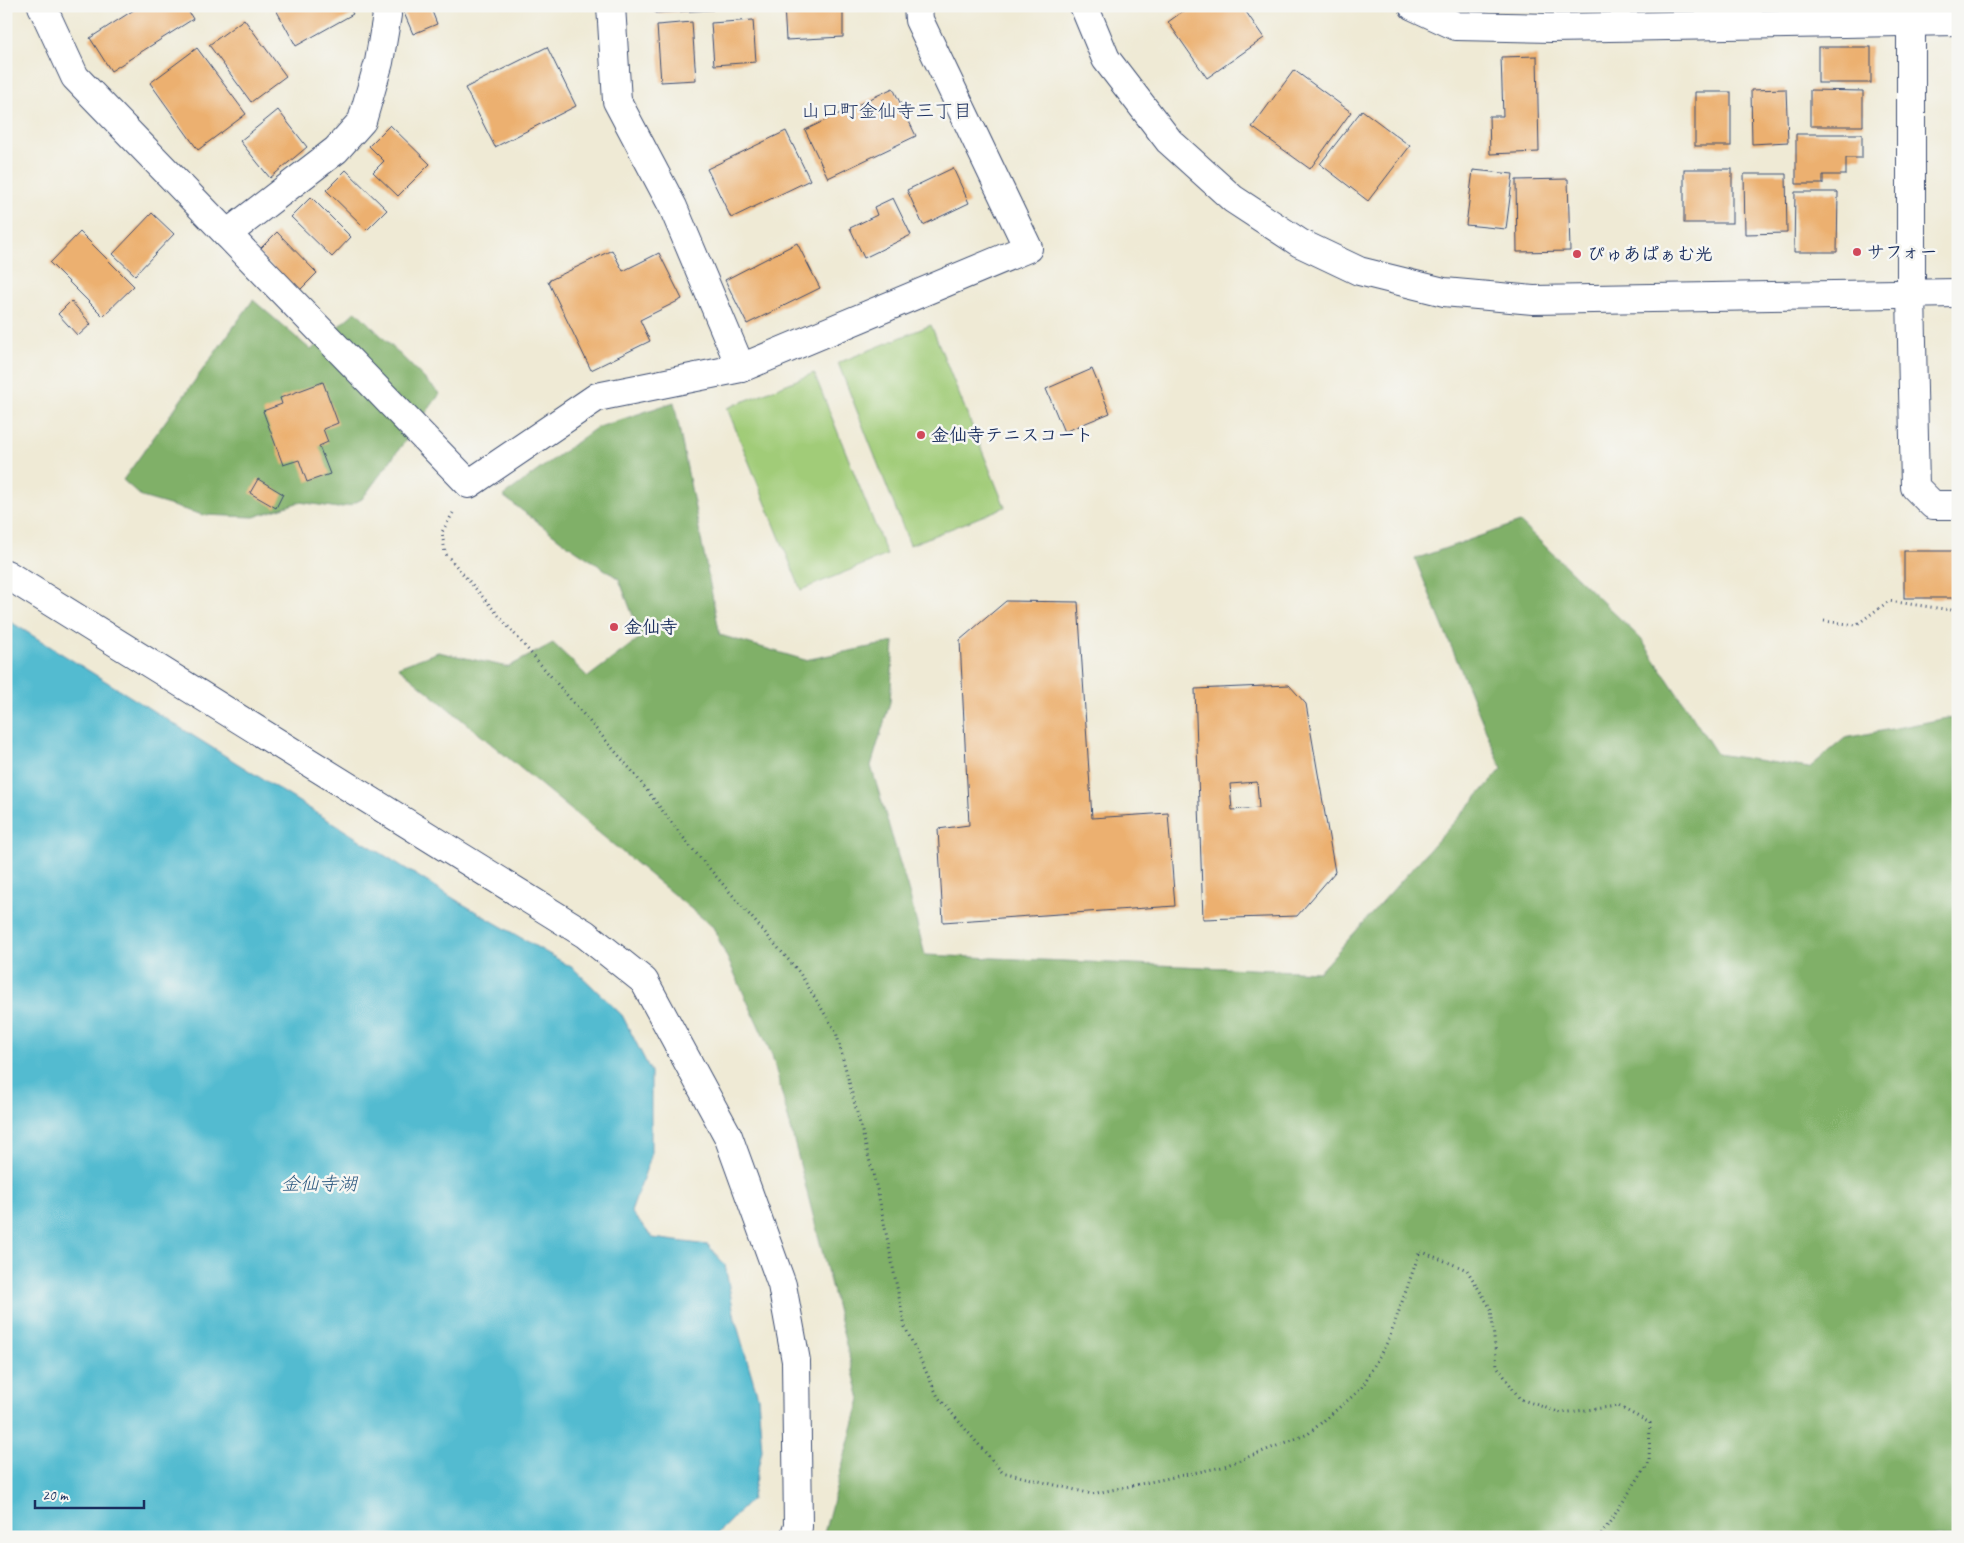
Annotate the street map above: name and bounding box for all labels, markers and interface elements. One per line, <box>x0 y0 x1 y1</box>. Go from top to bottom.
district label: 山口町金仙寺三丁目 <box>801 99 973 123</box>
place label: サフォー <box>1867 241 1938 263</box>
place label: ぴゅあぱぁむ光 <box>1587 243 1713 265</box>
marker: サフォー <box>1851 246 1863 258</box>
marker: ぴゅあぱぁむ光 <box>1571 248 1583 260</box>
place label: 金仙寺テニスコート <box>931 424 1093 446</box>
marker: 金仙寺テニスコート <box>915 429 927 441</box>
place label: 金仙寺 <box>624 616 678 638</box>
marker: 金仙寺 <box>608 621 620 633</box>
water label: 金仙寺湖 <box>281 1172 359 1196</box>
scale bar <box>35 1478 144 1510</box>
text: 20 m <box>42 1486 69 1505</box>

